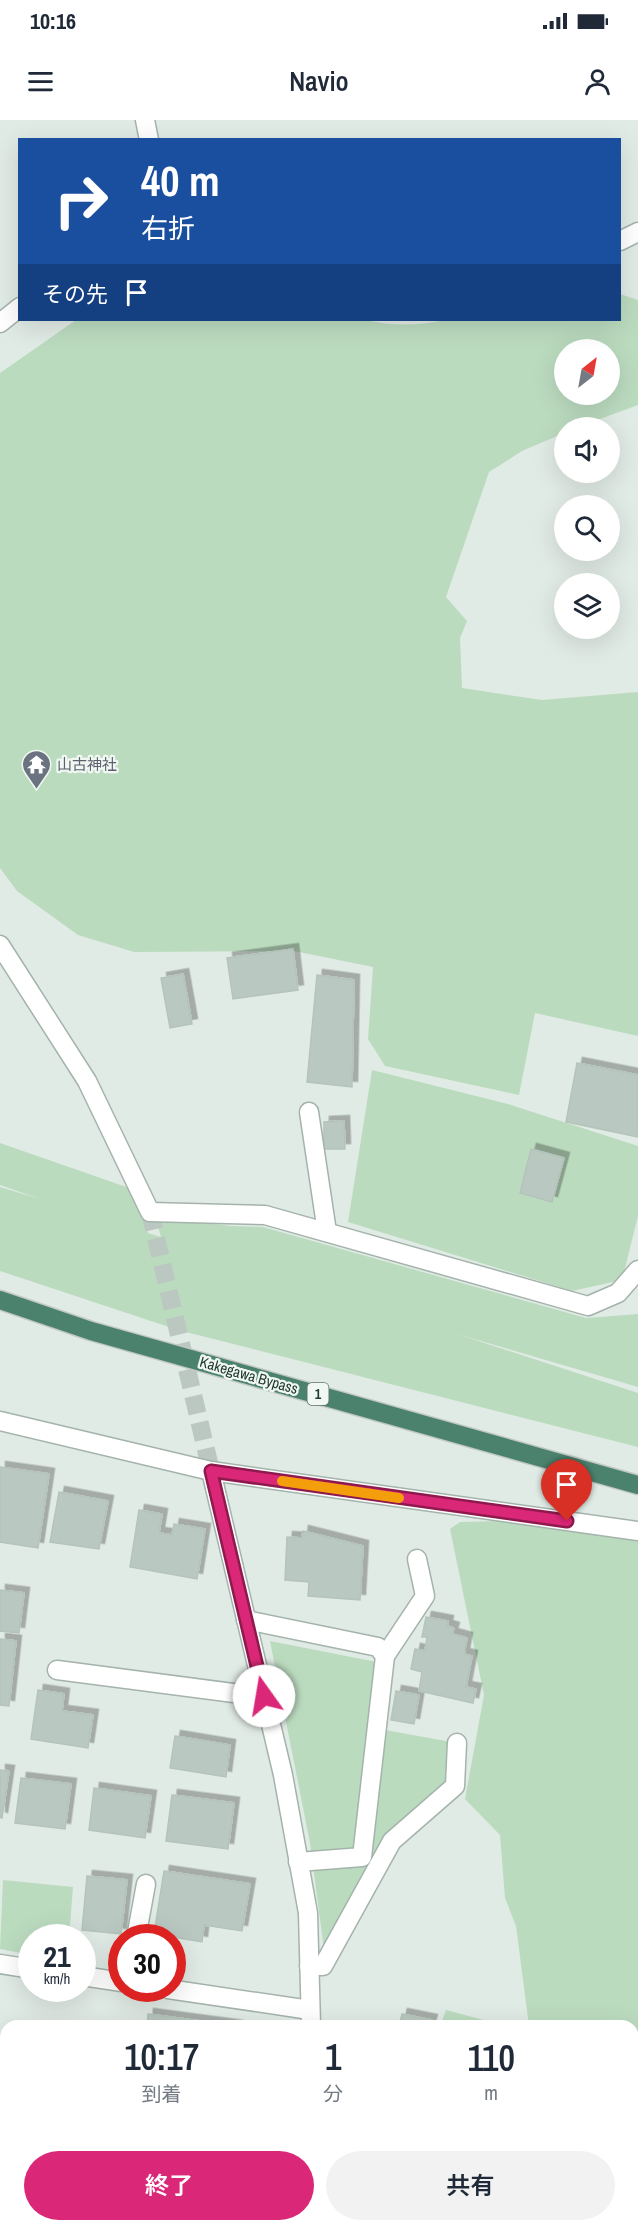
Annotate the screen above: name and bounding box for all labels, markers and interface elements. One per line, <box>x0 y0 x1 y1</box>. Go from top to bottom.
text: 10:16 <box>30 6 76 36</box>
text: Navio <box>289 63 349 99</box>
icon: menu <box>24 65 57 98</box>
icon: person <box>581 65 614 98</box>
text: 40 m <box>141 153 220 209</box>
icon: right <box>42 162 120 240</box>
text: 右折 <box>141 210 195 246</box>
icon: arrive <box>120 276 153 309</box>
text: その先 <box>42 279 108 309</box>
north arrow <box>554 339 620 405</box>
map controls <box>554 339 620 639</box>
button: sound <box>554 417 620 483</box>
button: search <box>554 495 620 561</box>
button: layers <box>554 573 620 639</box>
temple icon: 山古神社 <box>20 748 52 790</box>
place label: 山古神社 <box>57 754 117 775</box>
street label: Kakegawa Bypass <box>197 1351 301 1399</box>
road number: 1 <box>308 1383 328 1405</box>
pin <box>541 1459 592 1521</box>
icon: arrive <box>550 1468 583 1501</box>
position arrow <box>232 1664 296 1728</box>
speed limit sign: 30 <box>108 1924 186 2002</box>
text: 21 <box>43 1936 71 1976</box>
text: km/h <box>44 1968 70 1989</box>
text: 10:17 <box>124 2033 199 2081</box>
text: 1 <box>325 2033 341 2081</box>
text: 110 <box>467 2034 515 2082</box>
text: m <box>484 2079 498 2106</box>
text: 到着 <box>142 2080 182 2107</box>
text: 分 <box>323 2080 343 2107</box>
button: 終了 <box>24 2151 314 2220</box>
button: 共有 <box>326 2151 615 2220</box>

